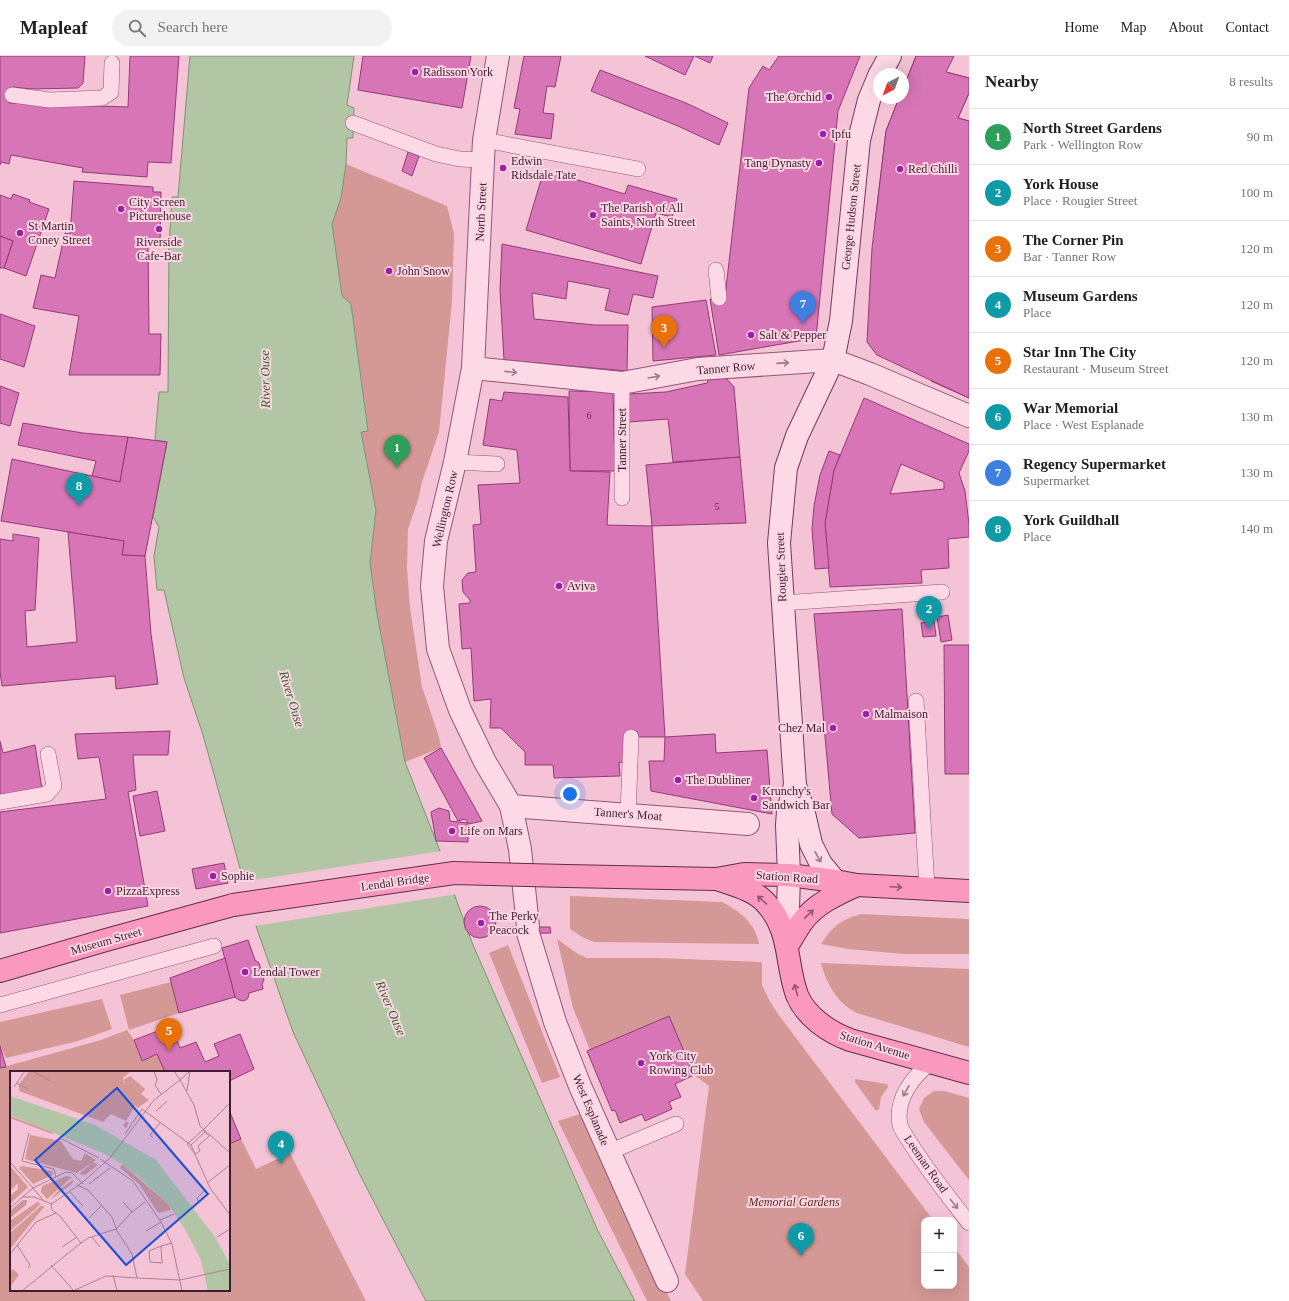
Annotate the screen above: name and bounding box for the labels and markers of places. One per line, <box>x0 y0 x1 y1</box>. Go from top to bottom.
place label: Radisson York <box>423 65 493 79</box>
marker: Radisson York <box>410 67 420 77</box>
place label: The Orchid <box>766 90 821 104</box>
marker: The Orchid <box>824 92 834 102</box>
place label: Ipfu <box>831 127 851 141</box>
marker: Ipfu <box>818 129 828 139</box>
place label: Edwin Ridsdale Tate <box>511 154 576 182</box>
place label: Tang Dynasty <box>744 156 811 170</box>
marker: Tang Dynasty <box>814 158 824 168</box>
place label: Red Chilli <box>908 162 958 176</box>
marker: Edwin Ridsdale Tate <box>498 163 508 173</box>
marker: Red Chilli <box>895 164 905 174</box>
place label: City Screen Picturehouse <box>129 195 191 223</box>
place label: The Parish of All Saints, North Street <box>601 201 696 229</box>
marker: City Screen Picturehouse <box>116 204 126 214</box>
marker: The Parish of All Saints, North Street <box>588 210 598 220</box>
place label: St Martin Coney Street <box>28 219 91 247</box>
marker: Riverside Cafe-Bar <box>154 224 164 234</box>
marker: St Martin Coney Street <box>15 228 25 238</box>
place label: Riverside Cafe-Bar <box>136 235 182 263</box>
place label: John Snow <box>397 264 450 278</box>
marker: John Snow <box>384 266 394 276</box>
pin: 7 <box>790 291 816 324</box>
pin: 3 <box>651 315 677 348</box>
place label: Salt & Pepper <box>759 328 826 342</box>
marker: Salt & Pepper <box>746 330 756 340</box>
pin: 1 <box>384 435 410 468</box>
pin: 8 <box>66 473 92 506</box>
place label: Aviva <box>567 579 596 593</box>
marker: Aviva <box>554 581 564 591</box>
pin: 2 <box>916 596 942 629</box>
place label: Malmaison <box>874 707 928 721</box>
marker: Malmaison <box>861 709 871 719</box>
place label: Chez Mal <box>778 721 826 735</box>
marker: Chez Mal <box>828 723 838 733</box>
place label: The Dubliner <box>686 773 750 787</box>
marker: The Dubliner <box>673 775 683 785</box>
place label: Krunchy's Sandwich Bar <box>762 784 830 812</box>
marker: Krunchy's Sandwich Bar <box>749 793 759 803</box>
place label: Life on Mars <box>460 824 523 838</box>
marker: Life on Mars <box>447 826 457 836</box>
place label: Sophie <box>221 869 254 883</box>
marker: Sophie <box>208 871 218 881</box>
place label: PizzaExpress <box>116 884 180 898</box>
marker: PizzaExpress <box>103 886 113 896</box>
place label: The Perky Peacock <box>489 909 539 937</box>
marker: The Perky Peacock <box>476 918 486 928</box>
place label: Lendal Tower <box>253 965 320 979</box>
marker: Lendal Tower <box>240 967 250 977</box>
pin: 5 <box>156 1018 182 1051</box>
place label: York City Rowing Club <box>649 1049 713 1077</box>
marker: York City Rowing Club <box>636 1058 646 1068</box>
pin: 4 <box>268 1131 294 1164</box>
pin: 6 <box>788 1223 814 1256</box>

